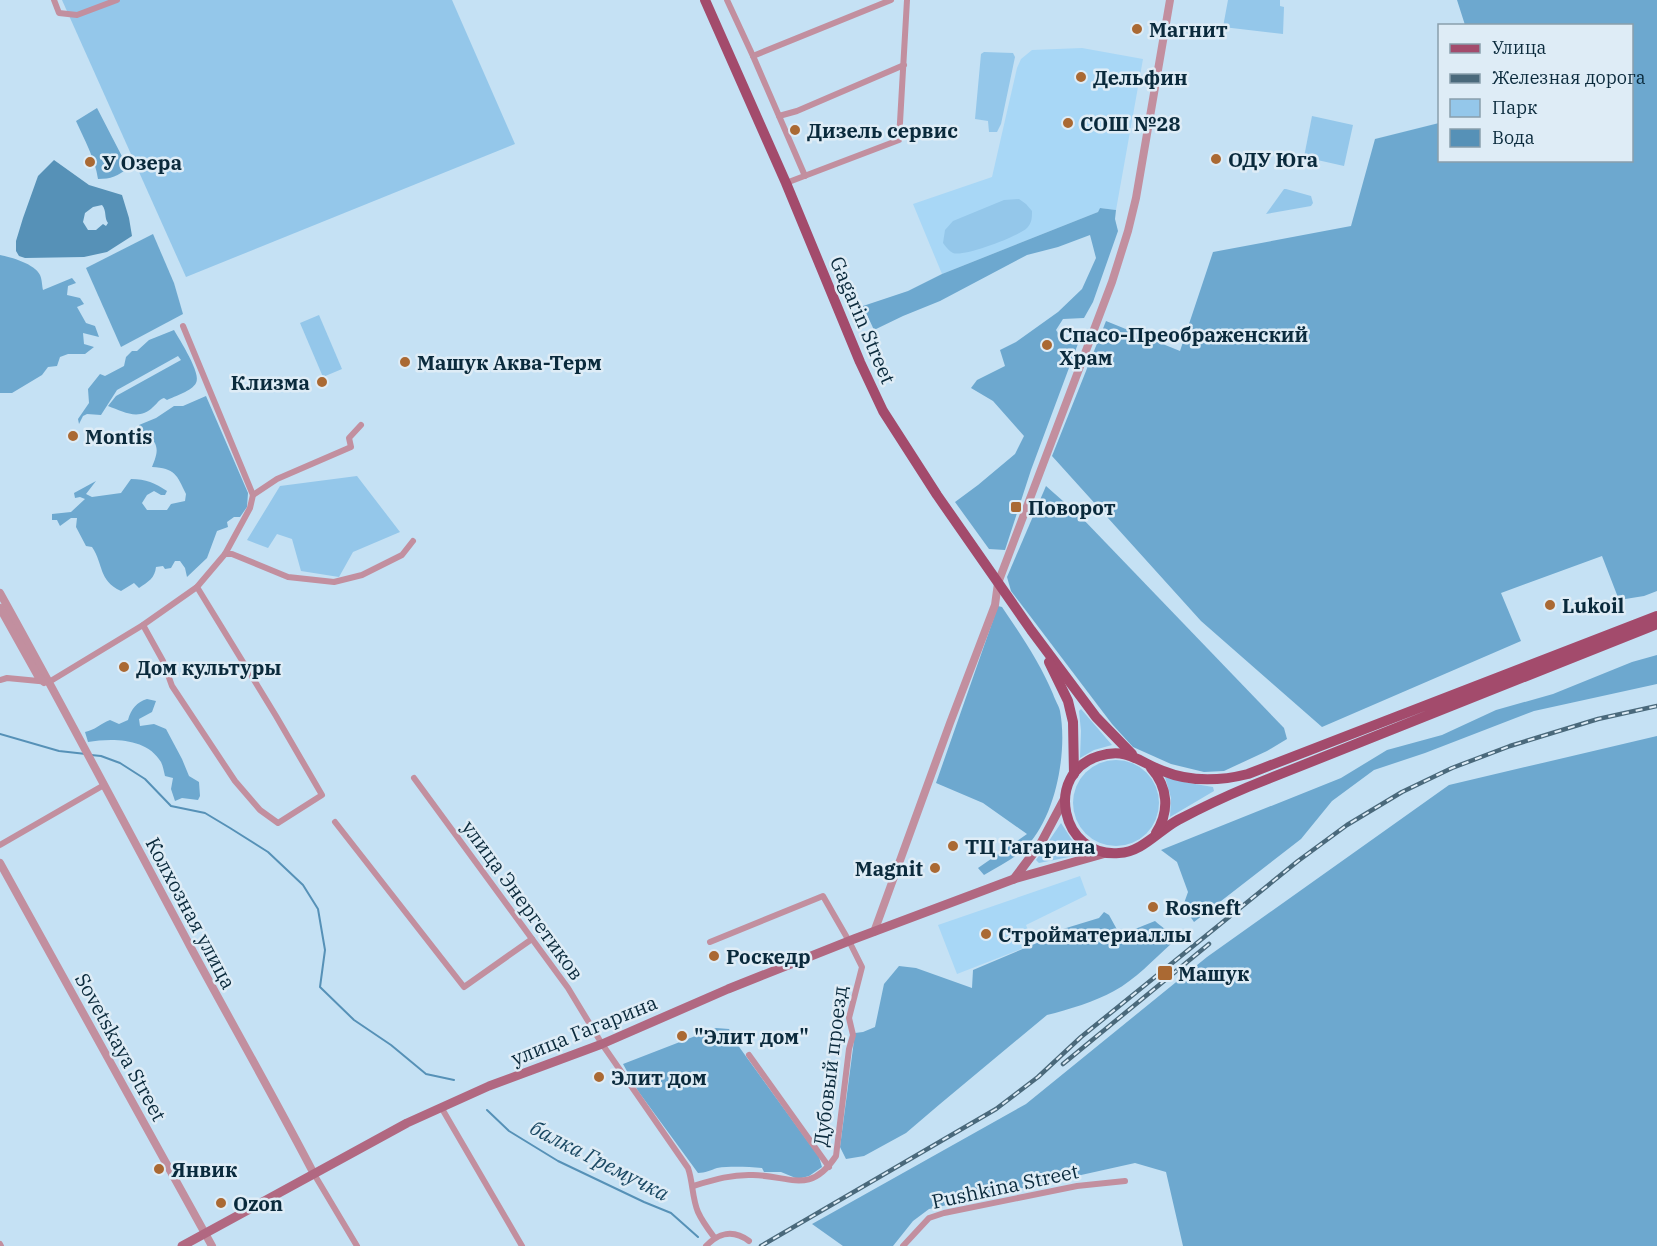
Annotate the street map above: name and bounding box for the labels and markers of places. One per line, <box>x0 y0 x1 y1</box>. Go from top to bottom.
place label: Магнит <box>1149 16 1228 43</box>
marker: Магнит <box>1130 22 1144 36</box>
place label: Дельфин <box>1093 64 1187 91</box>
marker: Дельфин <box>1074 70 1088 84</box>
place label: СОШ №28 <box>1080 110 1181 137</box>
marker: СОШ №28 <box>1061 116 1075 130</box>
place label: Дизель сервис <box>807 117 958 144</box>
marker: Дизель сервис <box>788 123 802 137</box>
place label: ОДУ Юга <box>1228 146 1318 173</box>
place label: У Озера <box>102 149 182 176</box>
marker: ОДУ Юга <box>1209 152 1223 166</box>
marker: У Озера <box>83 155 97 169</box>
place label: Спасо-Преображенский Храм <box>1059 321 1308 371</box>
marker: Спасо-Преображенский Храм <box>1040 338 1054 352</box>
place label: Машук Аква-Терм <box>417 349 602 376</box>
marker: Машук Аква-Терм <box>398 355 412 369</box>
place label: Клизма <box>231 369 310 396</box>
marker: Клизма <box>315 375 329 389</box>
place label: Montis <box>85 423 152 450</box>
marker: Montis <box>66 429 80 443</box>
place label: Поворот <box>1028 494 1116 521</box>
marker: Поворот <box>1009 500 1023 514</box>
place label: Lukoil <box>1562 592 1624 619</box>
marker: Lukoil <box>1543 598 1557 612</box>
place label: Дом культуры <box>136 654 281 681</box>
marker: Дом культуры <box>117 660 131 674</box>
place label: ТЦ Гагарина <box>965 833 1096 860</box>
marker: ТЦ Гагарина <box>946 839 960 853</box>
place label: Magnit <box>855 855 924 882</box>
marker: Magnit <box>928 861 942 875</box>
place label: Rosneft <box>1165 894 1241 921</box>
marker: Rosneft <box>1146 900 1160 914</box>
place label: Стройматериаллы <box>998 921 1192 948</box>
marker: Стройматериаллы <box>979 927 993 941</box>
place label: Роскедр <box>726 943 811 970</box>
marker: Роскедр <box>707 949 721 963</box>
place label: Машук <box>1178 960 1249 987</box>
marker: Машук <box>1156 964 1174 982</box>
place label: "Элит дом" <box>694 1023 809 1050</box>
marker: "Элит дом" <box>675 1029 689 1043</box>
place label: Элит дом <box>611 1064 707 1091</box>
marker: Элит дом <box>592 1070 606 1084</box>
place label: Янвик <box>171 1156 237 1183</box>
marker: Янвик <box>152 1162 166 1176</box>
place label: Ozon <box>233 1190 283 1217</box>
marker: Ozon <box>214 1196 228 1210</box>

